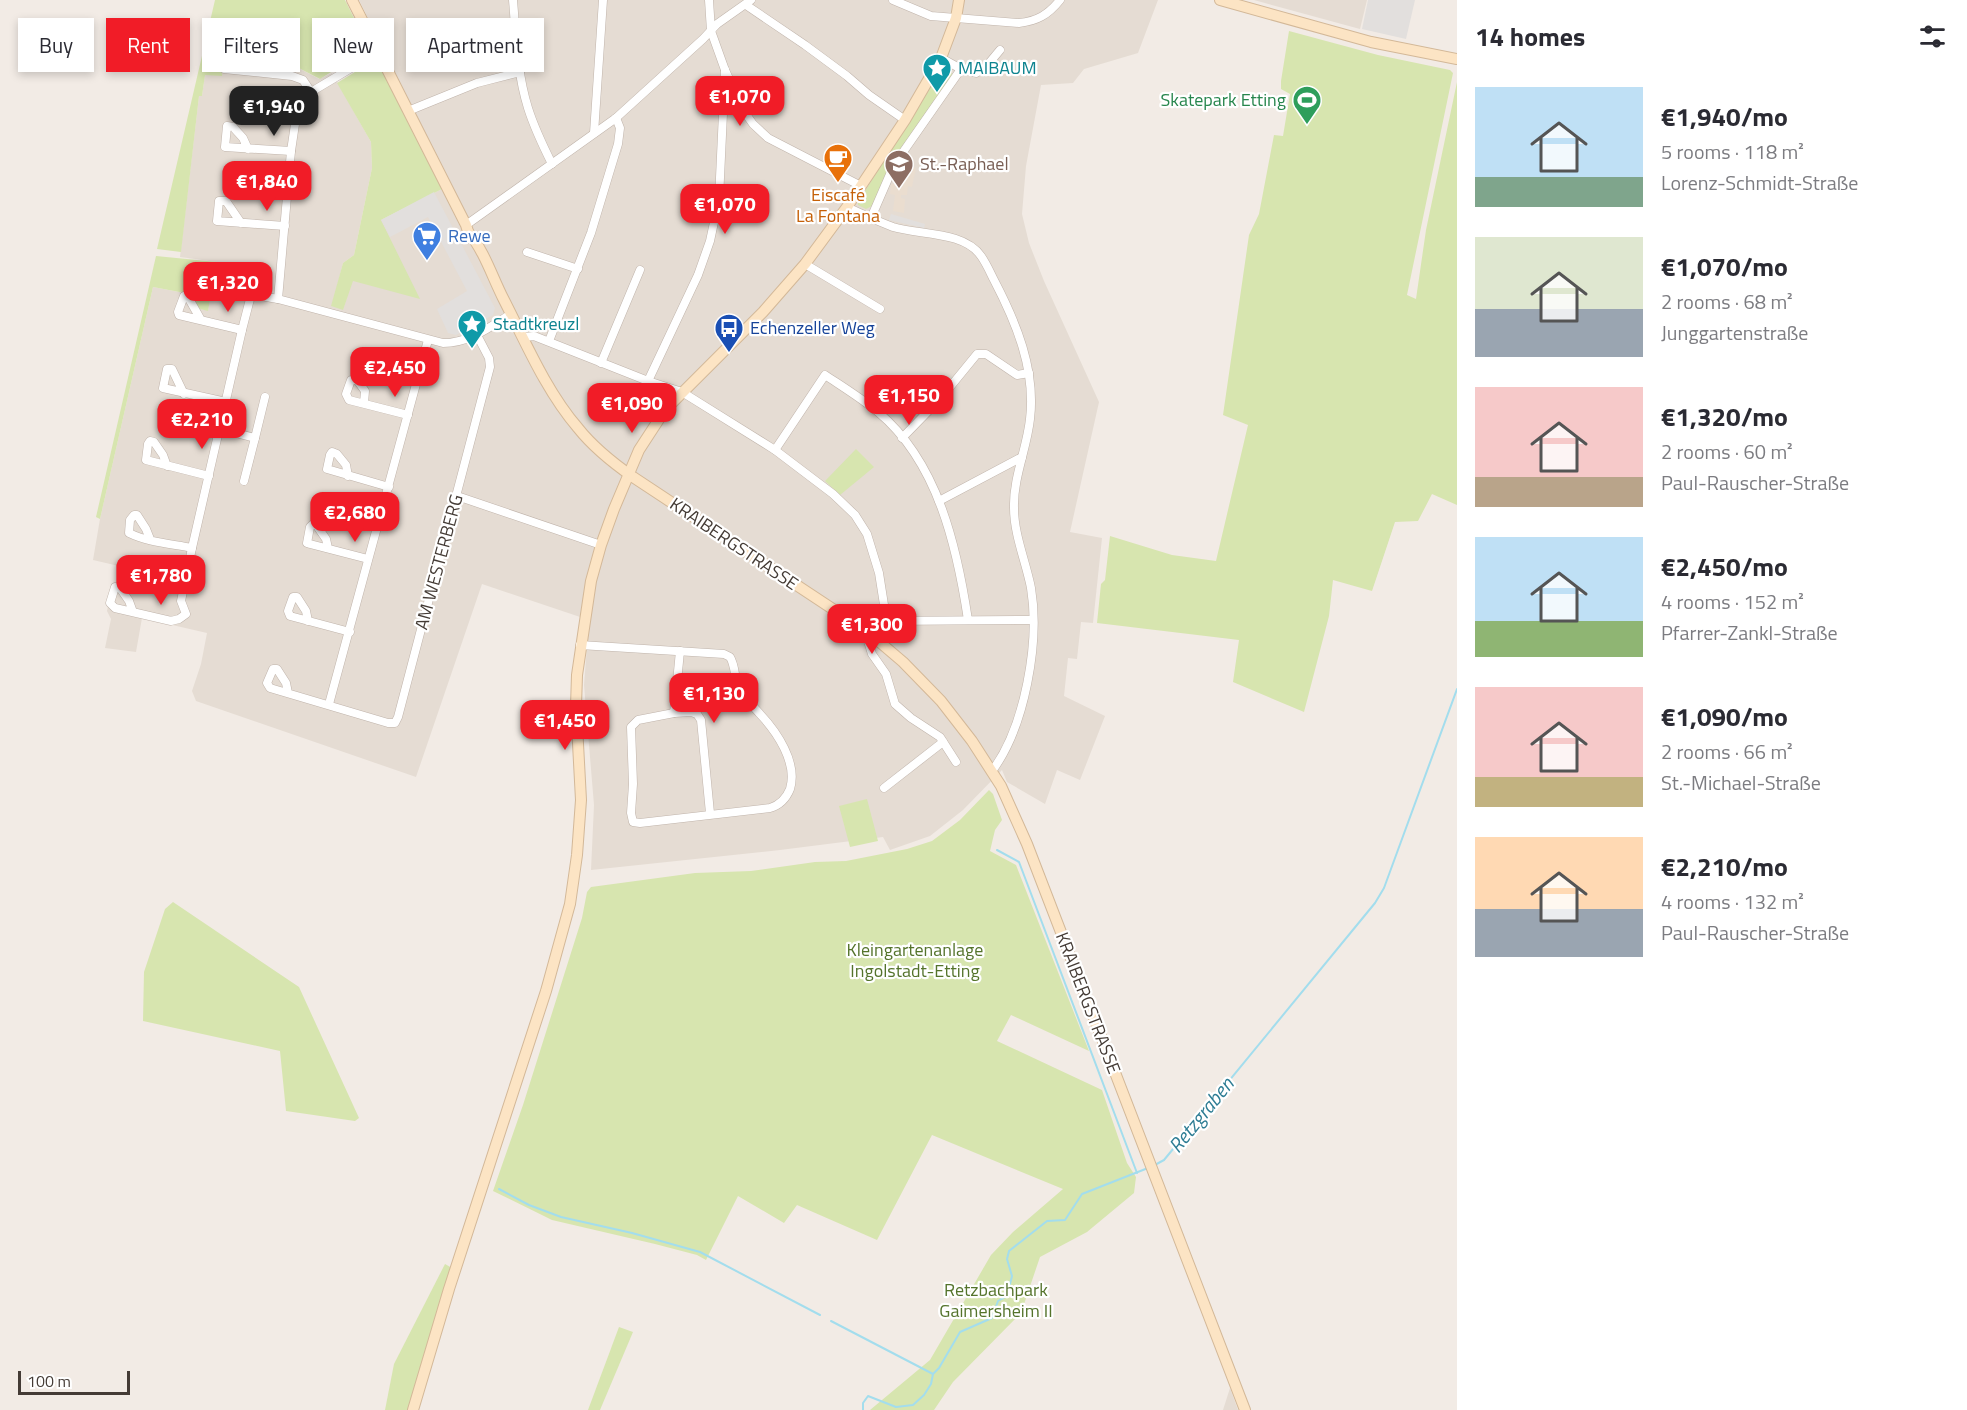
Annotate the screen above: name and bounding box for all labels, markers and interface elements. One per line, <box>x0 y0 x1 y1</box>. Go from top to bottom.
text: 14 homes <box>1475 17 1585 56</box>
chip: Buy <box>18 18 94 72</box>
chip: Rent <box>106 18 190 72</box>
chip: Filters <box>202 18 300 72</box>
chip: New <box>312 18 394 72</box>
chip: Apartment <box>406 18 544 72</box>
icon: filters <box>1916 20 1949 53</box>
place icon: MAIBAUM <box>921 52 953 94</box>
place label: MAIBAUM <box>958 54 1037 81</box>
pin: €1,070 <box>691 76 789 127</box>
text: €1,070 <box>709 80 771 111</box>
sports icon: Skatepark Etting <box>1291 84 1323 126</box>
pin: €1,940 <box>225 86 323 137</box>
place label: Skatepark Etting <box>1161 86 1286 113</box>
text: €1,940 <box>243 90 305 121</box>
text: €1,940/mo <box>1661 97 1788 136</box>
icon: home <box>1523 111 1595 183</box>
text: 5 rooms · 118 m² <box>1661 136 1804 167</box>
cafe icon: Eiscafé La Fontana <box>822 142 854 184</box>
school or university icon: St.-Raphael <box>883 148 915 190</box>
place label: St.-Raphael <box>920 150 1009 177</box>
pin: €1,840 <box>218 161 316 212</box>
text: €1,840 <box>236 165 298 196</box>
text: Lorenz-Schmidt-Straße <box>1661 167 1858 198</box>
place label: Eiscafé La Fontana <box>796 181 880 229</box>
pin: €1,070 <box>676 184 774 235</box>
text: €1,070 <box>694 188 756 219</box>
supermarket icon: Rewe <box>411 220 443 262</box>
place label: Rewe <box>448 222 491 249</box>
text: €1,070/mo <box>1661 247 1788 286</box>
icon: home <box>1523 261 1595 333</box>
pin: €1,320 <box>179 262 277 313</box>
text: €1,320 <box>197 266 259 297</box>
text: 2 rooms · 68 m² <box>1661 286 1793 317</box>
place icon: Stadtkreuzl <box>456 308 488 350</box>
place label: Stadtkreuzl <box>493 310 579 337</box>
bus stop icon: Echenzeller Weg <box>713 312 745 354</box>
place label: Echenzeller Weg <box>750 314 875 341</box>
text: Junggartenstraße <box>1661 317 1808 348</box>
pin: €2,450 <box>346 347 444 398</box>
text: €2,450 <box>364 351 426 382</box>
pin: €1,150 <box>860 375 958 426</box>
text: €1,150 <box>878 379 940 410</box>
pin: €1,090 <box>583 383 681 434</box>
text: €1,090 <box>601 387 663 418</box>
text: €1,320/mo <box>1661 397 1788 436</box>
pin: €2,210 <box>153 399 251 450</box>
text: €2,210 <box>171 403 233 434</box>
icon: home <box>1523 411 1595 483</box>
text: 2 rooms · 60 m² <box>1661 436 1793 467</box>
text: Paul-Rauscher-Straße <box>1661 467 1849 498</box>
street label: KRAIBERGSTRASSE <box>665 490 804 597</box>
street label: AM WESTERBERG <box>407 491 470 633</box>
pin: €2,680 <box>306 492 404 543</box>
text: €2,680 <box>324 496 386 527</box>
text: €2,450/mo <box>1661 547 1788 586</box>
pin: €1,780 <box>112 555 210 606</box>
text: €1,780 <box>130 559 192 590</box>
icon: home <box>1523 561 1595 633</box>
text: 4 rooms · 152 m² <box>1661 586 1804 617</box>
pin: €1,300 <box>823 604 921 655</box>
text: €1,300 <box>841 608 903 639</box>
text: Pfarrer-Zankl-Straße <box>1661 617 1838 648</box>
pin: €1,130 <box>665 673 763 724</box>
text: €1,130 <box>683 677 745 708</box>
text: €1,090/mo <box>1661 697 1788 736</box>
pin: €1,450 <box>516 700 614 751</box>
text: €1,450 <box>534 704 596 735</box>
icon: home <box>1523 711 1595 783</box>
text: 2 rooms · 66 m² <box>1661 736 1793 767</box>
text: St.-Michael-Straße <box>1661 767 1821 798</box>
text: €2,210/mo <box>1661 847 1788 886</box>
icon: home <box>1523 861 1595 933</box>
text: 4 rooms · 132 m² <box>1661 886 1804 917</box>
text: Paul-Rauscher-Straße <box>1661 917 1849 948</box>
street label: KRAIBERGSTRASSE <box>1049 928 1128 1078</box>
park label: Kleingartenanlage Ingolstadt-Etting <box>847 936 983 984</box>
water label: Retzgraben <box>1160 1069 1242 1159</box>
park label: Retzbachpark Gaimersheim II <box>939 1276 1053 1324</box>
scale bar <box>18 1368 130 1396</box>
text: 100 m <box>27 1369 71 1393</box>

